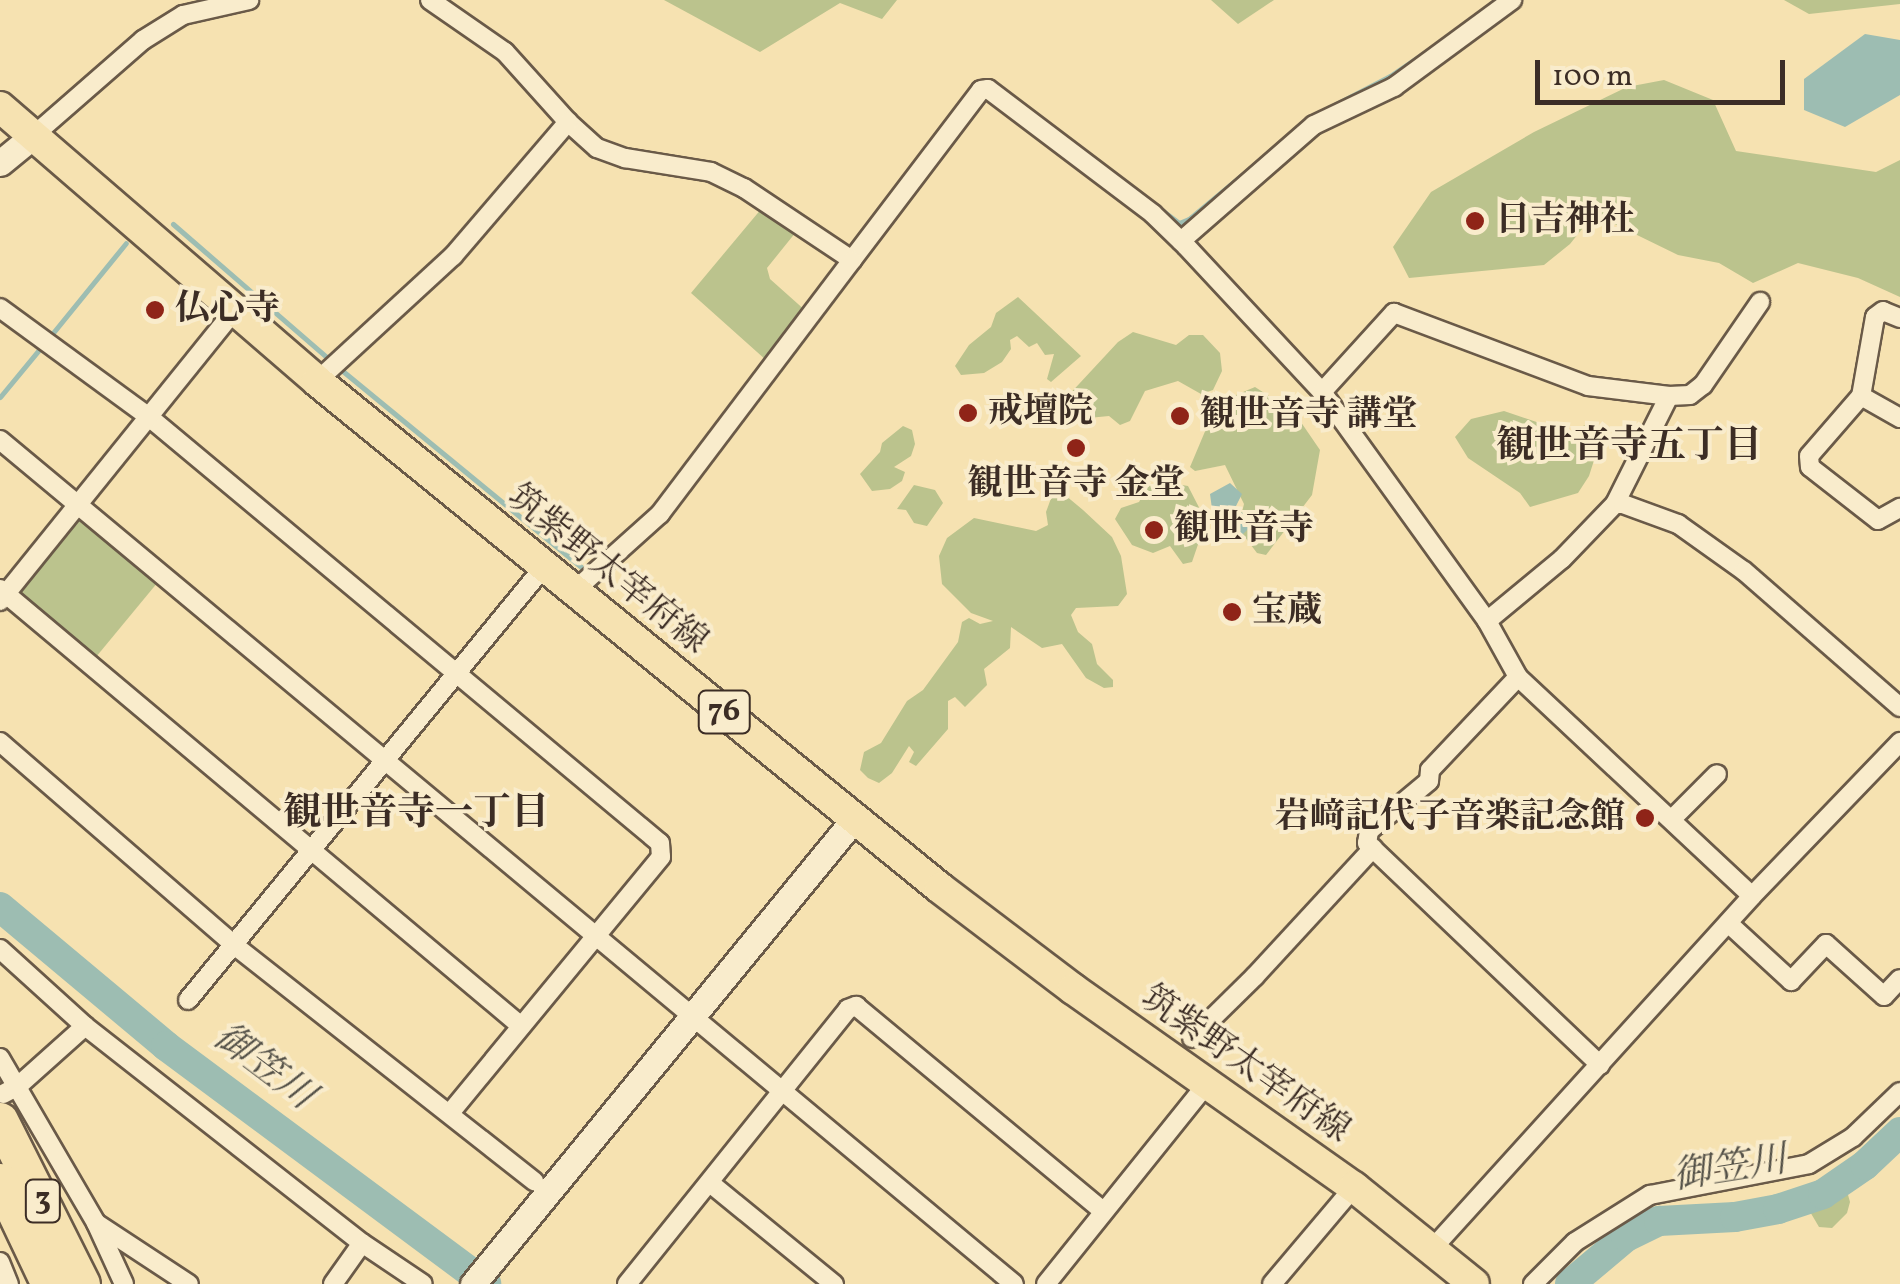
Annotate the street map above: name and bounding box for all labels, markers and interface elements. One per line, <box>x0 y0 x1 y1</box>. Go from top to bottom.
scale bar <box>1540 40 1790 102</box>
text: 100 m <box>1552 56 1633 98</box>
place label: 日吉神社 <box>1495 200 1635 242</box>
marker: 日吉神社 <box>1464 210 1486 232</box>
place label: 仏心寺 <box>175 289 280 331</box>
marker: 仏心寺 <box>144 299 166 321</box>
place label: 戒壇院 <box>988 392 1093 434</box>
place label: 観世音寺 講堂 <box>1200 395 1417 437</box>
marker: 戒壇院 <box>957 402 979 424</box>
marker: 観世音寺 講堂 <box>1169 405 1191 427</box>
district label: 観世音寺五丁目 <box>1496 425 1762 471</box>
marker: 観世音寺 金堂 <box>1065 437 1087 459</box>
place label: 観世音寺 金堂 <box>968 464 1184 506</box>
street label: 筑紫野太宰府線 <box>499 477 715 663</box>
place label: 観世音寺 <box>1174 509 1314 551</box>
marker: 観世音寺 <box>1143 519 1165 541</box>
place label: 宝蔵 <box>1252 591 1322 633</box>
marker: 宝蔵 <box>1221 601 1243 623</box>
road number: 76 <box>696 685 752 739</box>
district label: 観世音寺一丁目 <box>283 792 549 838</box>
place label: 岩﨑記代子音楽記念館 <box>1275 797 1625 839</box>
marker: 岩﨑記代子音楽記念館 <box>1634 807 1656 829</box>
street label: 筑紫野太宰府線 <box>1133 978 1357 1152</box>
water label: 御笠川 <box>204 1015 322 1121</box>
water label: 御笠川 <box>1670 1139 1790 1201</box>
road number: 3 <box>23 1174 63 1228</box>

